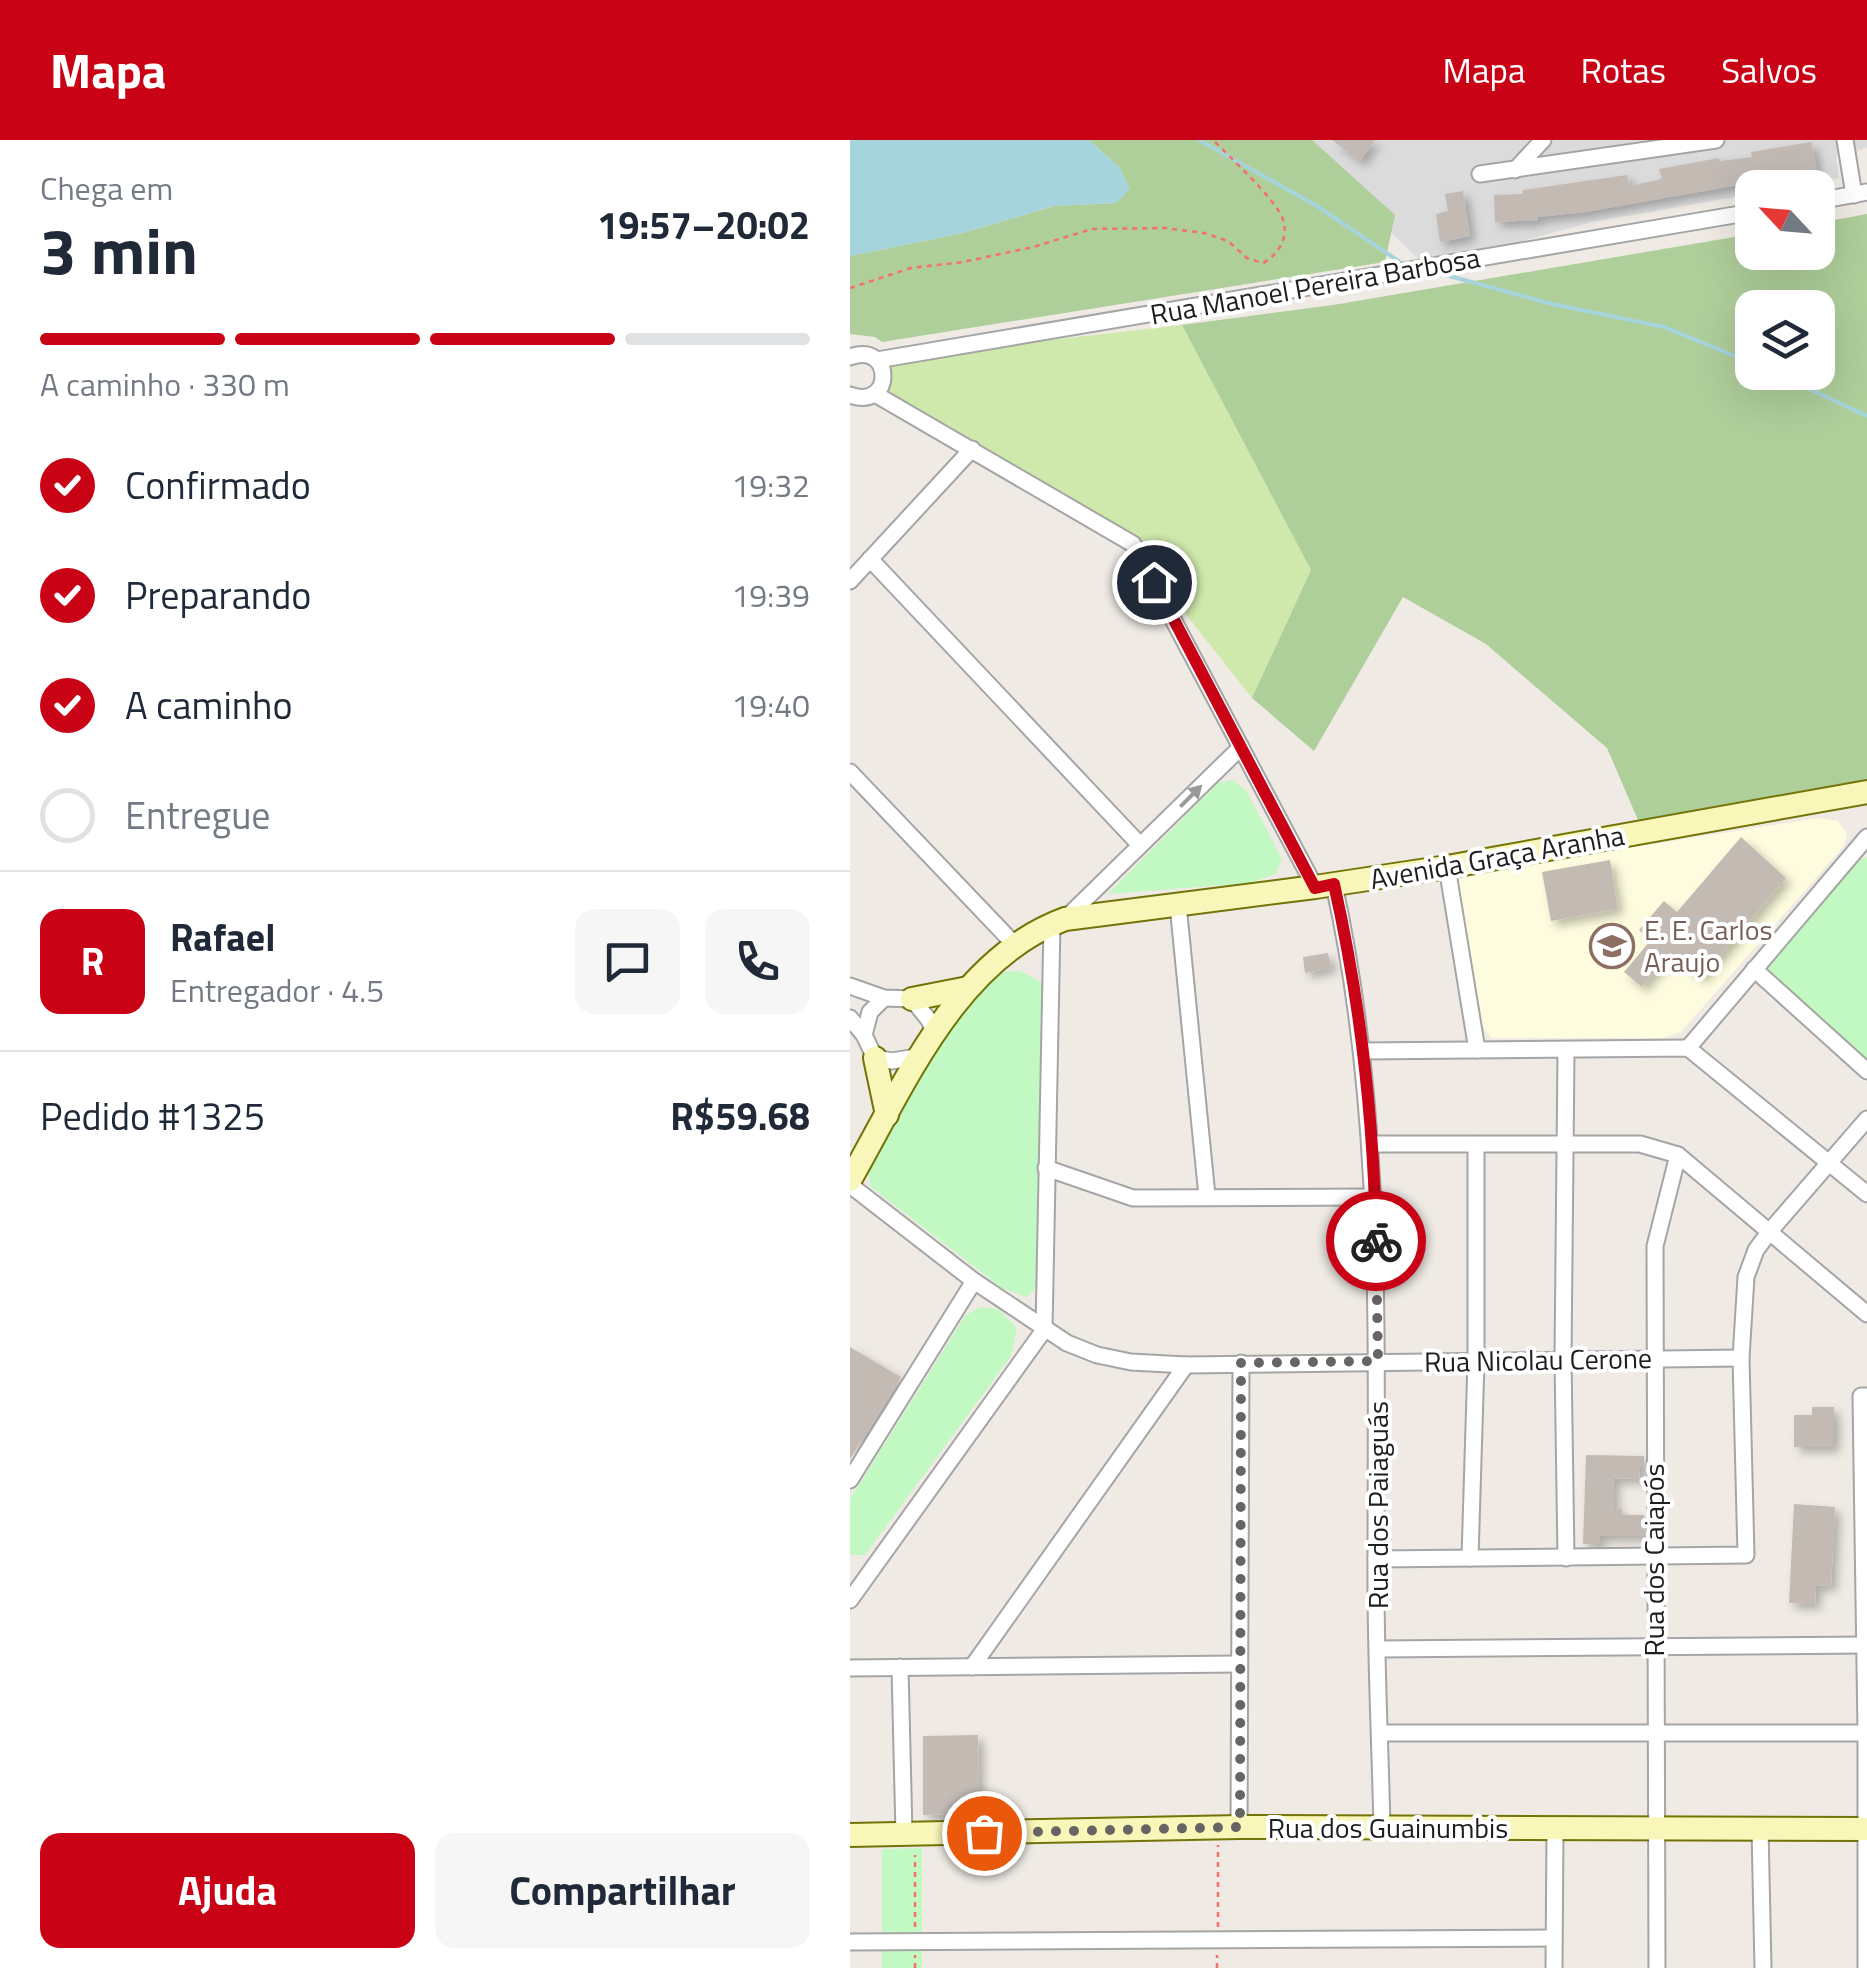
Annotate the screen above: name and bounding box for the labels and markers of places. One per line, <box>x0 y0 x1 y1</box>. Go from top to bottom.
pin <box>1112 540 1197 625</box>
place label: E. E. Carlos Araujo <box>1644 908 1773 983</box>
school or university icon: E. E. Carlos Araujo <box>1589 923 1635 969</box>
pin <box>942 1791 1027 1876</box>

